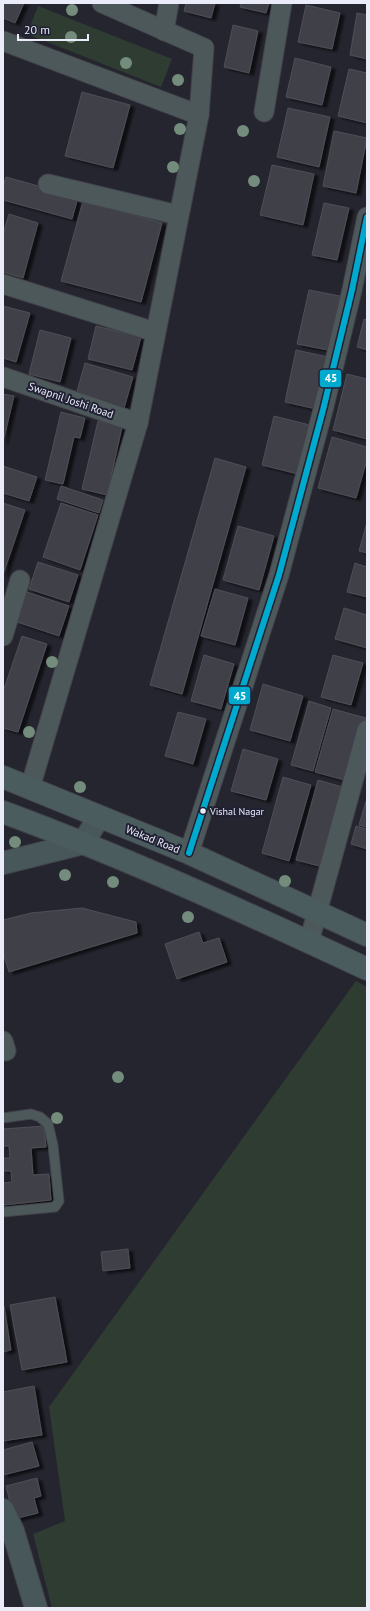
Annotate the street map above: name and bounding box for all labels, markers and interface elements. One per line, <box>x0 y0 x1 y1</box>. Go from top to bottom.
scale bar <box>18 16 88 42</box>
text: 20 m <box>24 22 50 37</box>
line badge: 45 <box>319 369 342 388</box>
text: 45 <box>325 371 337 385</box>
street label: Swapnil Joshi Road <box>26 379 116 421</box>
line badge: 45 <box>228 686 251 705</box>
text: 45 <box>234 689 246 703</box>
place label: Vishal Nagar <box>209 805 265 818</box>
marker: Vishal Nagar <box>198 806 208 816</box>
street label: Wakad Road <box>124 822 182 856</box>

